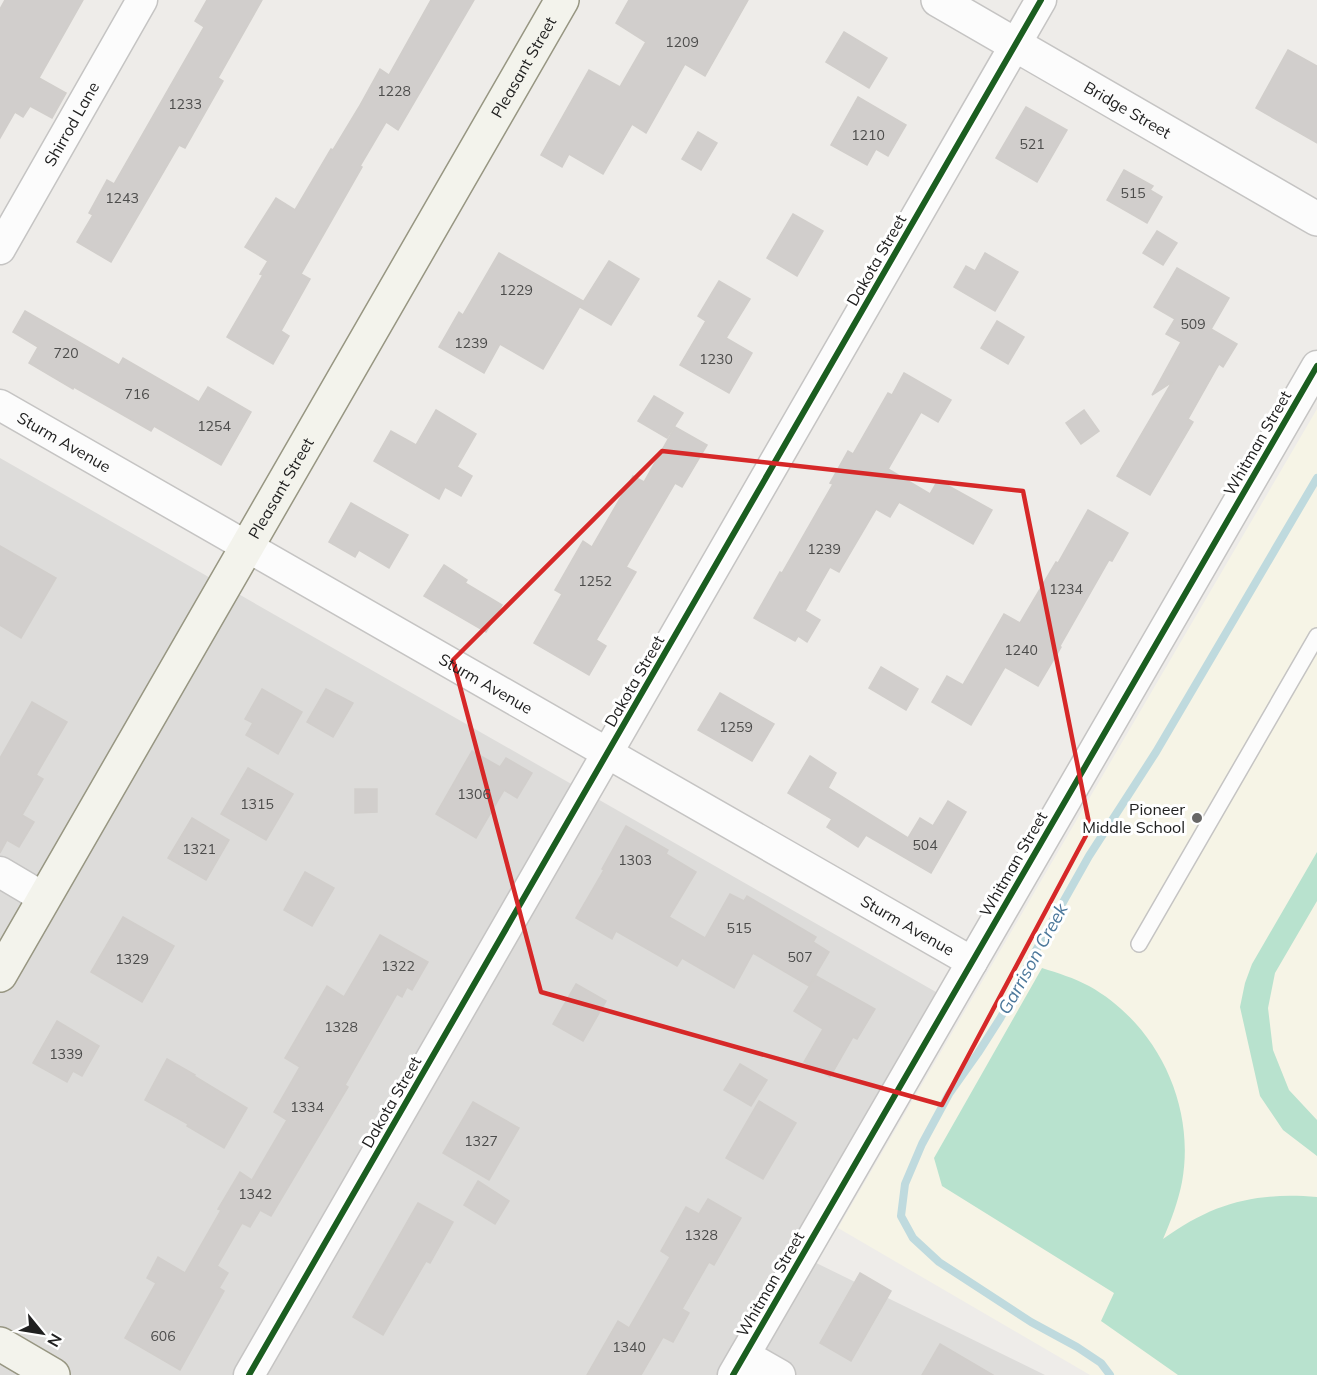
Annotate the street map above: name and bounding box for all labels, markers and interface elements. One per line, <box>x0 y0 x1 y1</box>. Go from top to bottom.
street label: Pleasant Street <box>486 12 561 121</box>
house number: 1209 <box>665 33 699 51</box>
street label: Bridge Street <box>1081 77 1175 143</box>
street label: Shirrod Lane <box>39 78 103 170</box>
house number: 1228 <box>377 82 411 100</box>
house number: 1233 <box>168 95 202 113</box>
house number: 1210 <box>851 126 885 144</box>
house number: 521 <box>1019 135 1045 153</box>
house number: 515 <box>1120 184 1146 202</box>
house number: 1243 <box>105 189 139 207</box>
street label: Dakota Street <box>842 210 910 309</box>
house number: 1229 <box>499 281 533 299</box>
house number: 509 <box>1180 315 1206 333</box>
house number: 1239 <box>454 334 488 352</box>
house number: 720 <box>53 344 79 362</box>
house number: 1230 <box>699 350 733 368</box>
house number: 716 <box>124 385 150 403</box>
street label: Whitman Street <box>1219 387 1295 499</box>
street label: Sturm Avenue <box>14 407 115 476</box>
house number: 1254 <box>197 417 231 435</box>
street label: Pleasant Street <box>244 434 318 542</box>
house number: 1239 <box>807 540 841 558</box>
house number: 1252 <box>578 572 612 590</box>
house number: 1234 <box>1049 580 1083 598</box>
street label: Dakota Street <box>600 631 668 730</box>
house number: 1240 <box>1004 641 1038 659</box>
street label: Sturm Avenue <box>436 649 536 718</box>
house number: 1259 <box>719 718 753 736</box>
house number: 1306 <box>457 785 491 803</box>
house number: 1315 <box>240 795 274 813</box>
place label: Pioneer Middle School <box>1082 799 1185 837</box>
street label: Whitman Street <box>975 808 1051 920</box>
marker: Pioneer Middle School <box>1190 811 1204 825</box>
house number: 504 <box>912 836 938 854</box>
house number: 1321 <box>182 840 216 858</box>
house number: 1303 <box>618 851 652 869</box>
street label: Sturm Avenue <box>857 890 958 960</box>
water label: Garrison Creek <box>993 899 1073 1018</box>
house number: 515 <box>726 919 752 937</box>
house number: 507 <box>787 948 813 966</box>
house number: 1329 <box>115 950 149 968</box>
house number: 1322 <box>381 957 415 975</box>
house number: 1328 <box>324 1018 358 1036</box>
house number: 1339 <box>49 1045 83 1063</box>
street label: Dakota Street <box>357 1052 425 1151</box>
house number: 1334 <box>290 1098 324 1116</box>
house number: 1327 <box>464 1132 498 1150</box>
house number: 1342 <box>238 1185 272 1203</box>
house number: 1328 <box>684 1226 718 1244</box>
street label: Whitman Street <box>732 1228 808 1340</box>
north arrow <box>12 1303 72 1363</box>
house number: 606 <box>150 1327 176 1345</box>
text: N <box>43 1330 67 1351</box>
house number: 1340 <box>612 1338 646 1356</box>

